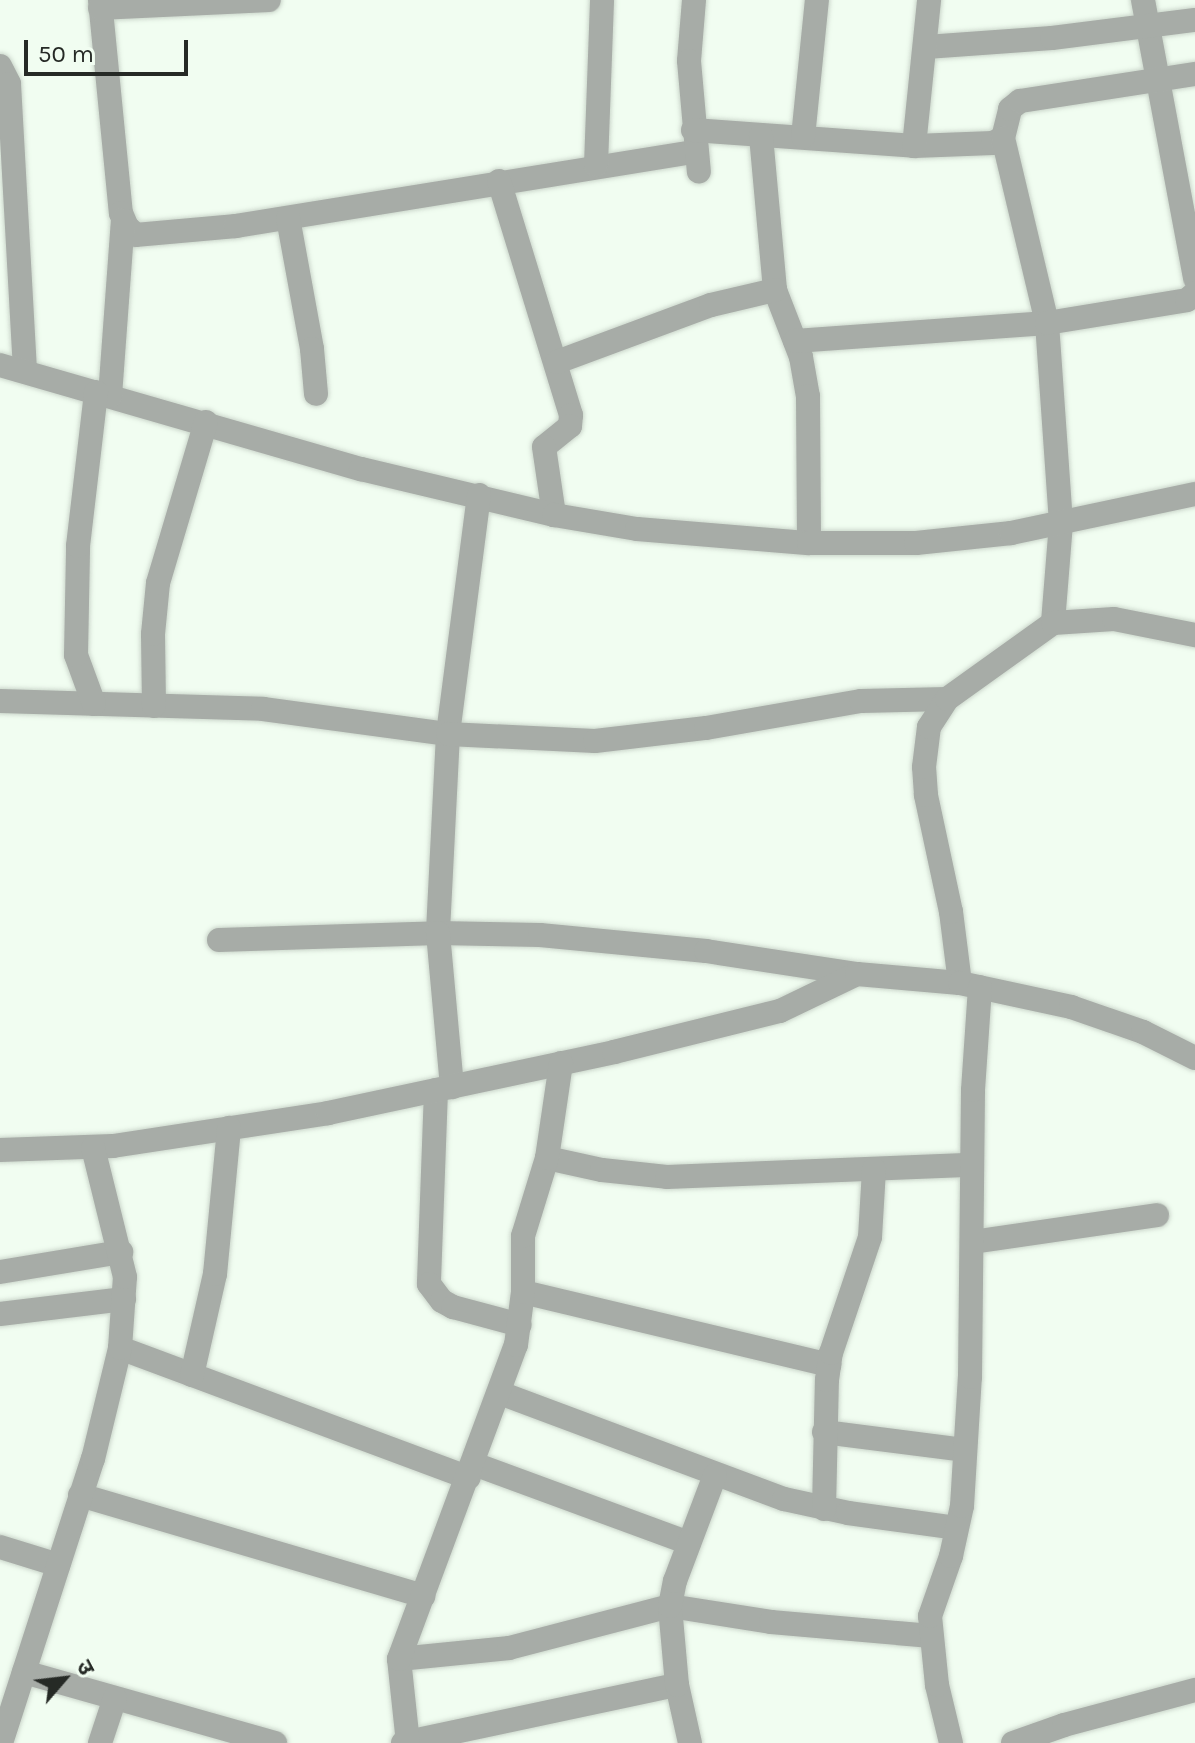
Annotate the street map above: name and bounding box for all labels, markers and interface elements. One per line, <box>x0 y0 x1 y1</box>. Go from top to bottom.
scale bar <box>28 24 192 74</box>
text: 50 m <box>38 40 94 68</box>
north arrow <box>24 1639 104 1719</box>
text: उ <box>71 1656 100 1680</box>

